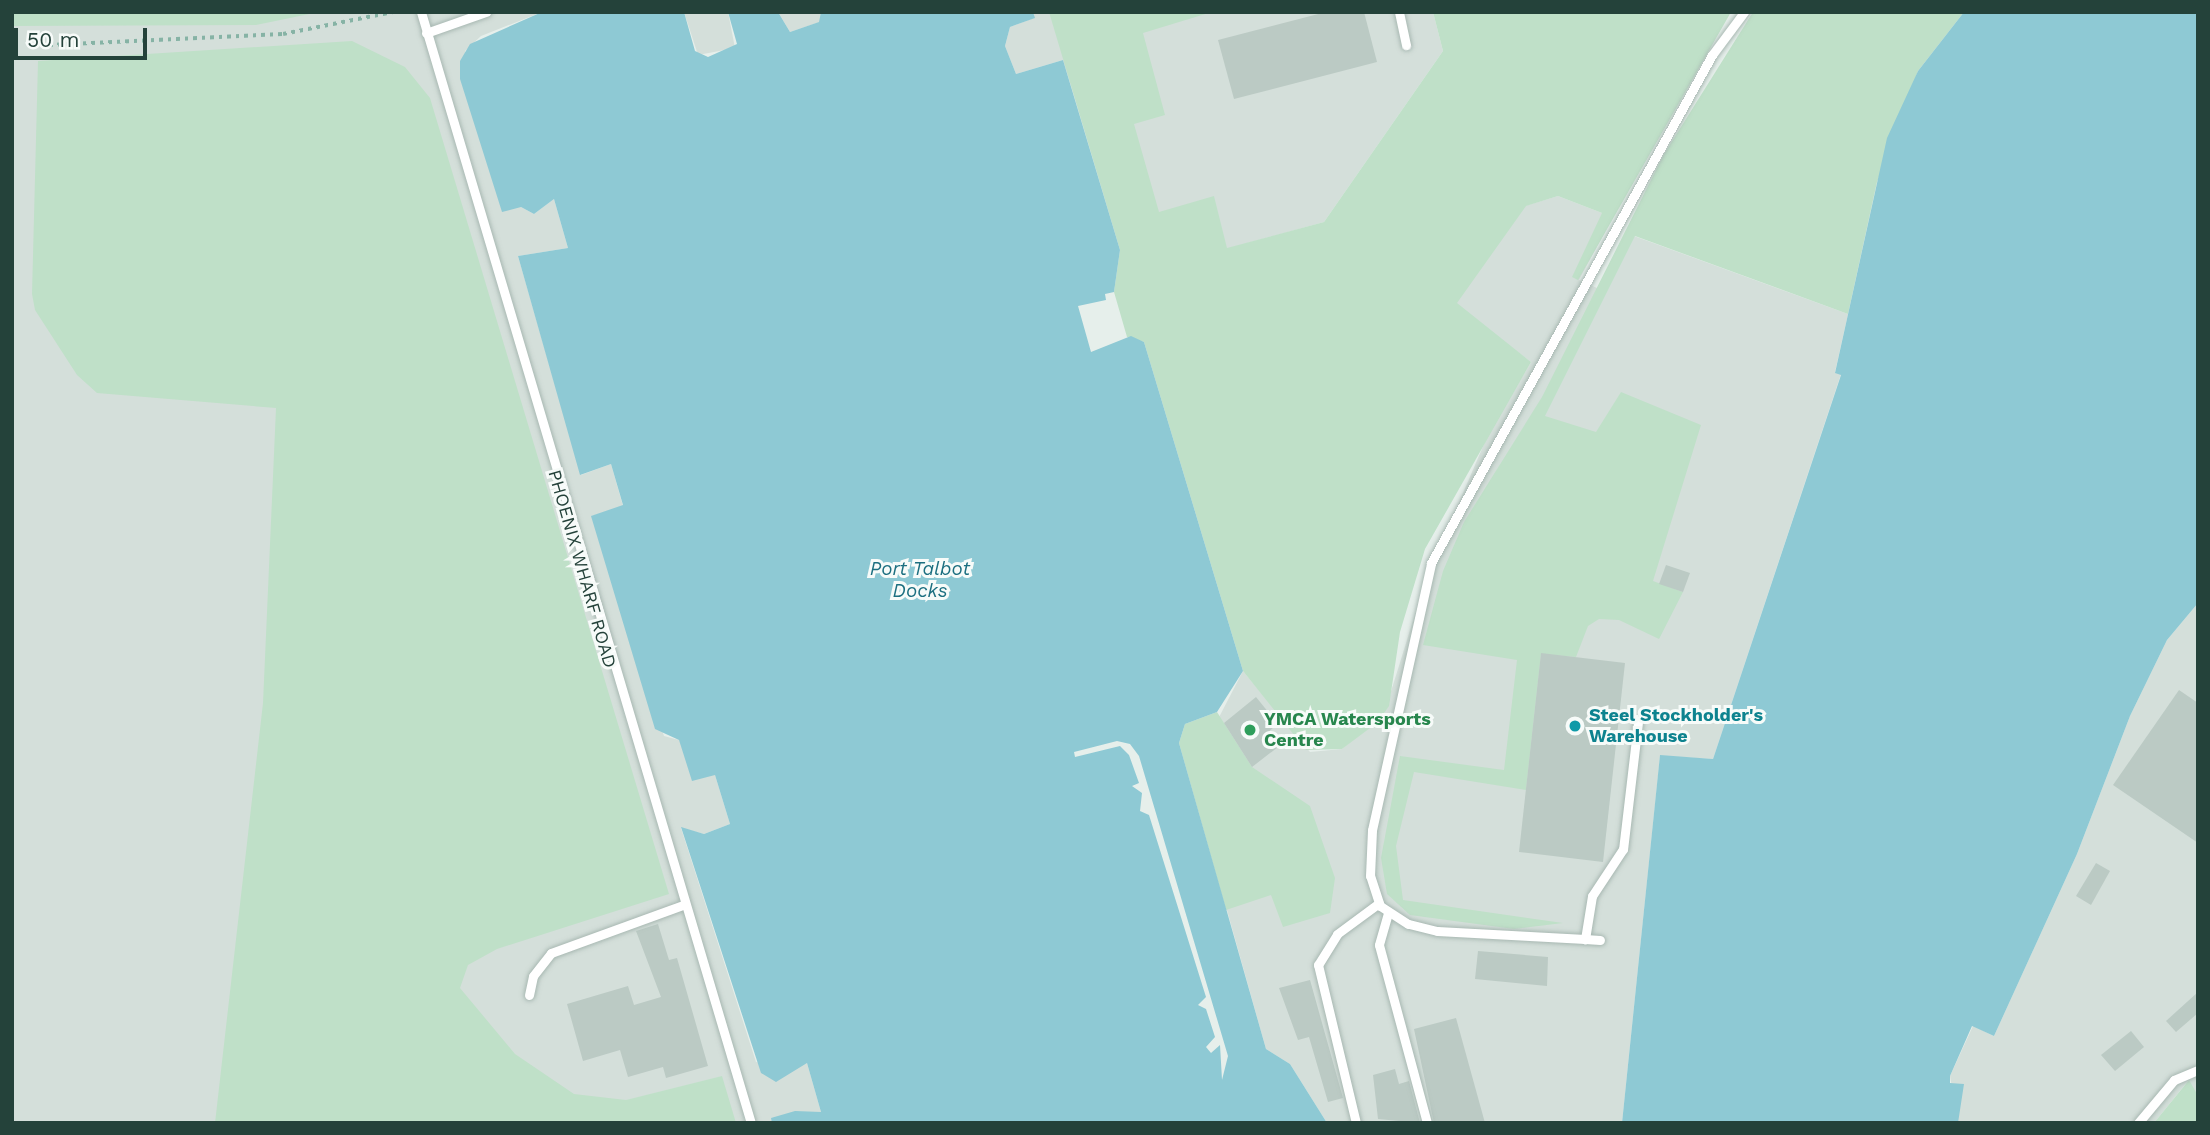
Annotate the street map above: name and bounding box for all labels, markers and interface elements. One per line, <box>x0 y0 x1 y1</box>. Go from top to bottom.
scale bar <box>18 14 150 58</box>
text: 50 m <box>27 27 79 52</box>
street label: PHOENIX WHARF ROAD <box>543 467 621 671</box>
water label: Port Talbot Docks <box>870 558 970 602</box>
place label: Steel Stockholder's Warehouse <box>1589 705 1763 748</box>
place label: YMCA Watersports Centre <box>1264 709 1431 752</box>
marker: Steel Stockholder's Warehouse <box>1567 718 1583 734</box>
marker: YMCA Watersports Centre <box>1242 722 1258 738</box>

